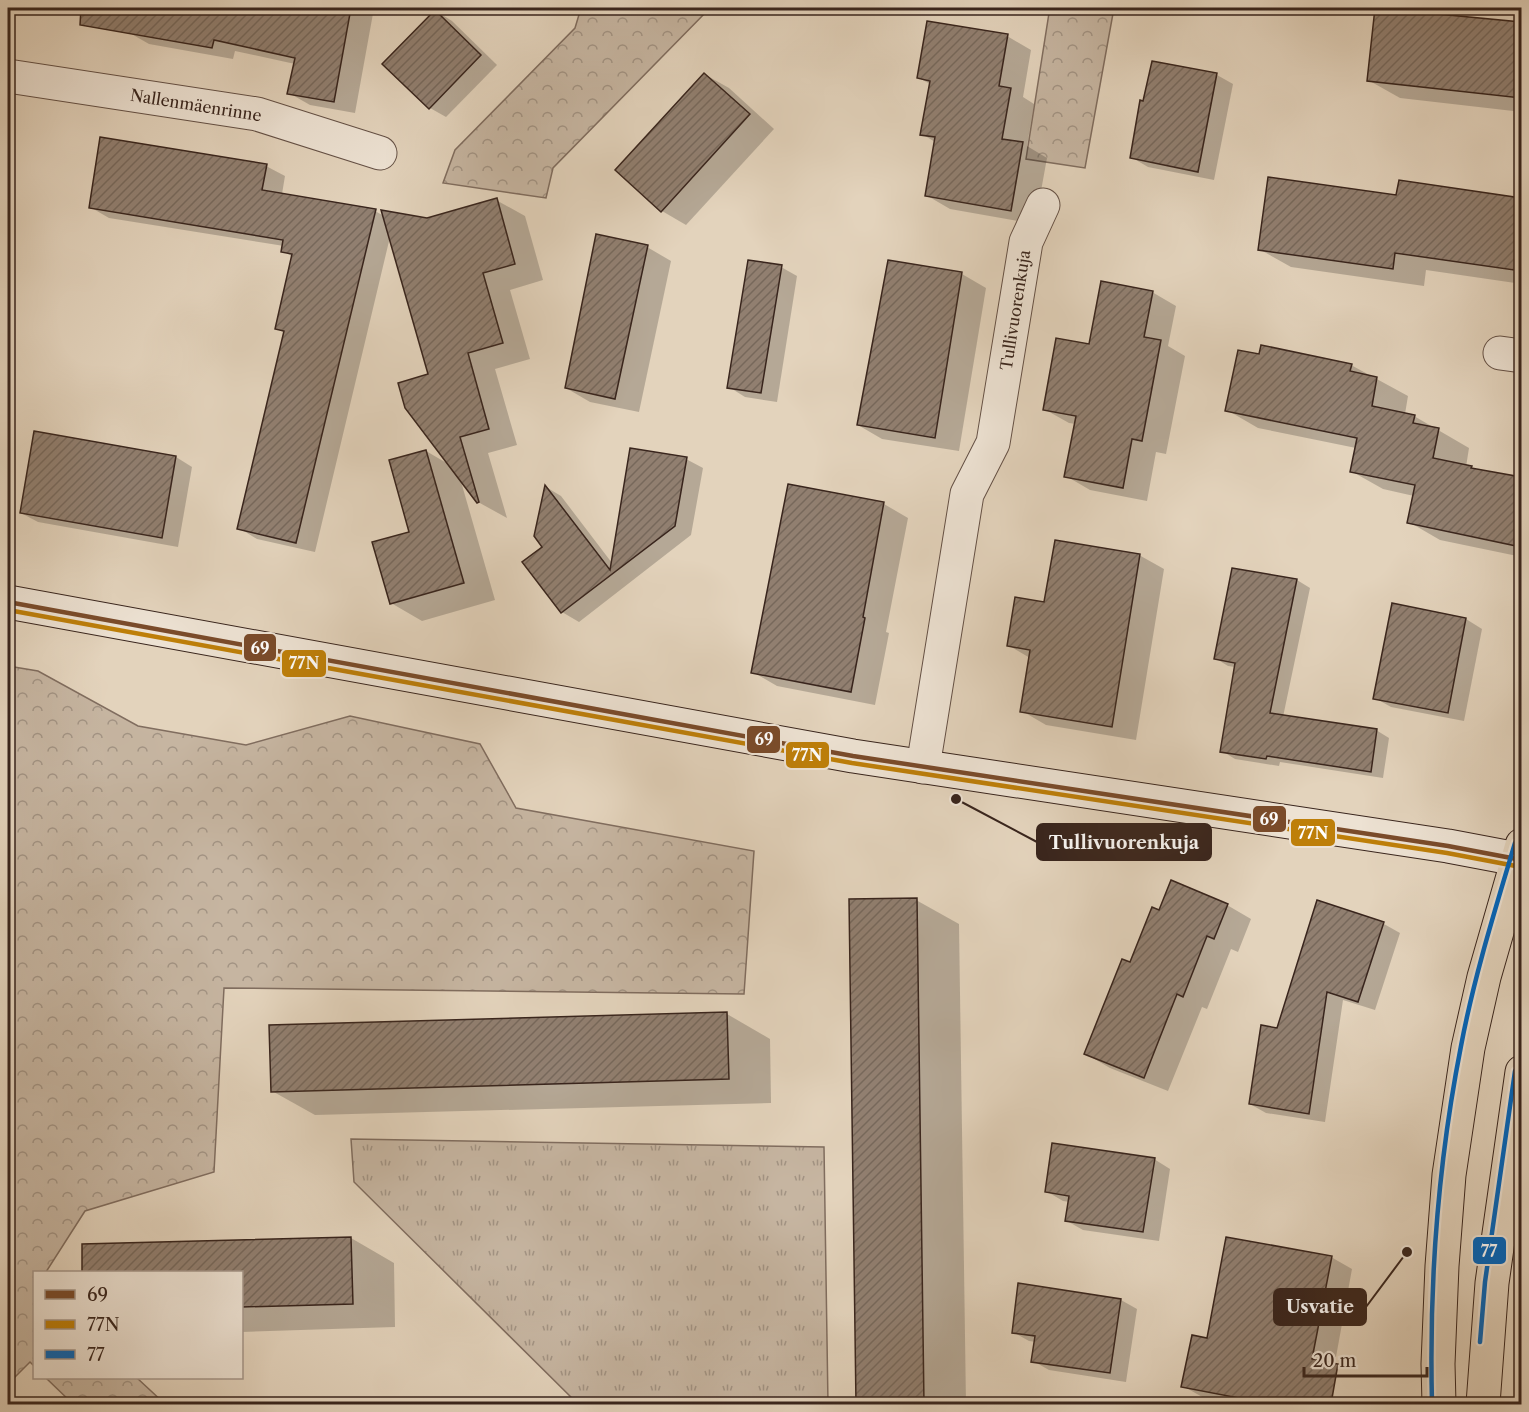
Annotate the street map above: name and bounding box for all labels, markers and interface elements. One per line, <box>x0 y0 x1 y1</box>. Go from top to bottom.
street label: Nallenmäenrinne <box>129 85 263 125</box>
street label: Tullivuorenkuja <box>996 248 1034 372</box>
line badge: 69 <box>243 633 277 662</box>
text: 69 <box>250 638 270 658</box>
line badge: 77N <box>281 649 327 678</box>
text: 77N <box>289 653 319 673</box>
line badge: 69 <box>746 725 781 754</box>
text: 69 <box>754 729 774 749</box>
line badge: 77N <box>785 741 830 769</box>
text: 77N <box>792 745 822 765</box>
line badge: 69 <box>1252 805 1287 833</box>
text: 69 <box>1259 809 1279 829</box>
line badge: 77N <box>1290 818 1336 847</box>
text: 77N <box>1298 823 1328 843</box>
callout: Tullivuorenkuja <box>1037 824 1211 860</box>
text: Tullivuorenkuja <box>1049 832 1200 854</box>
line badge: 77 <box>1472 1236 1507 1265</box>
text: 77 <box>1481 1241 1498 1261</box>
legend <box>33 1271 243 1379</box>
text: 69 <box>87 1284 108 1306</box>
callout: Usvatie <box>1274 1289 1366 1325</box>
text: Usvatie <box>1286 1296 1354 1318</box>
text: 77N <box>87 1314 120 1336</box>
scale bar <box>1304 1340 1427 1378</box>
text: 77 <box>87 1344 105 1366</box>
text: 20 m <box>1313 1350 1357 1372</box>

